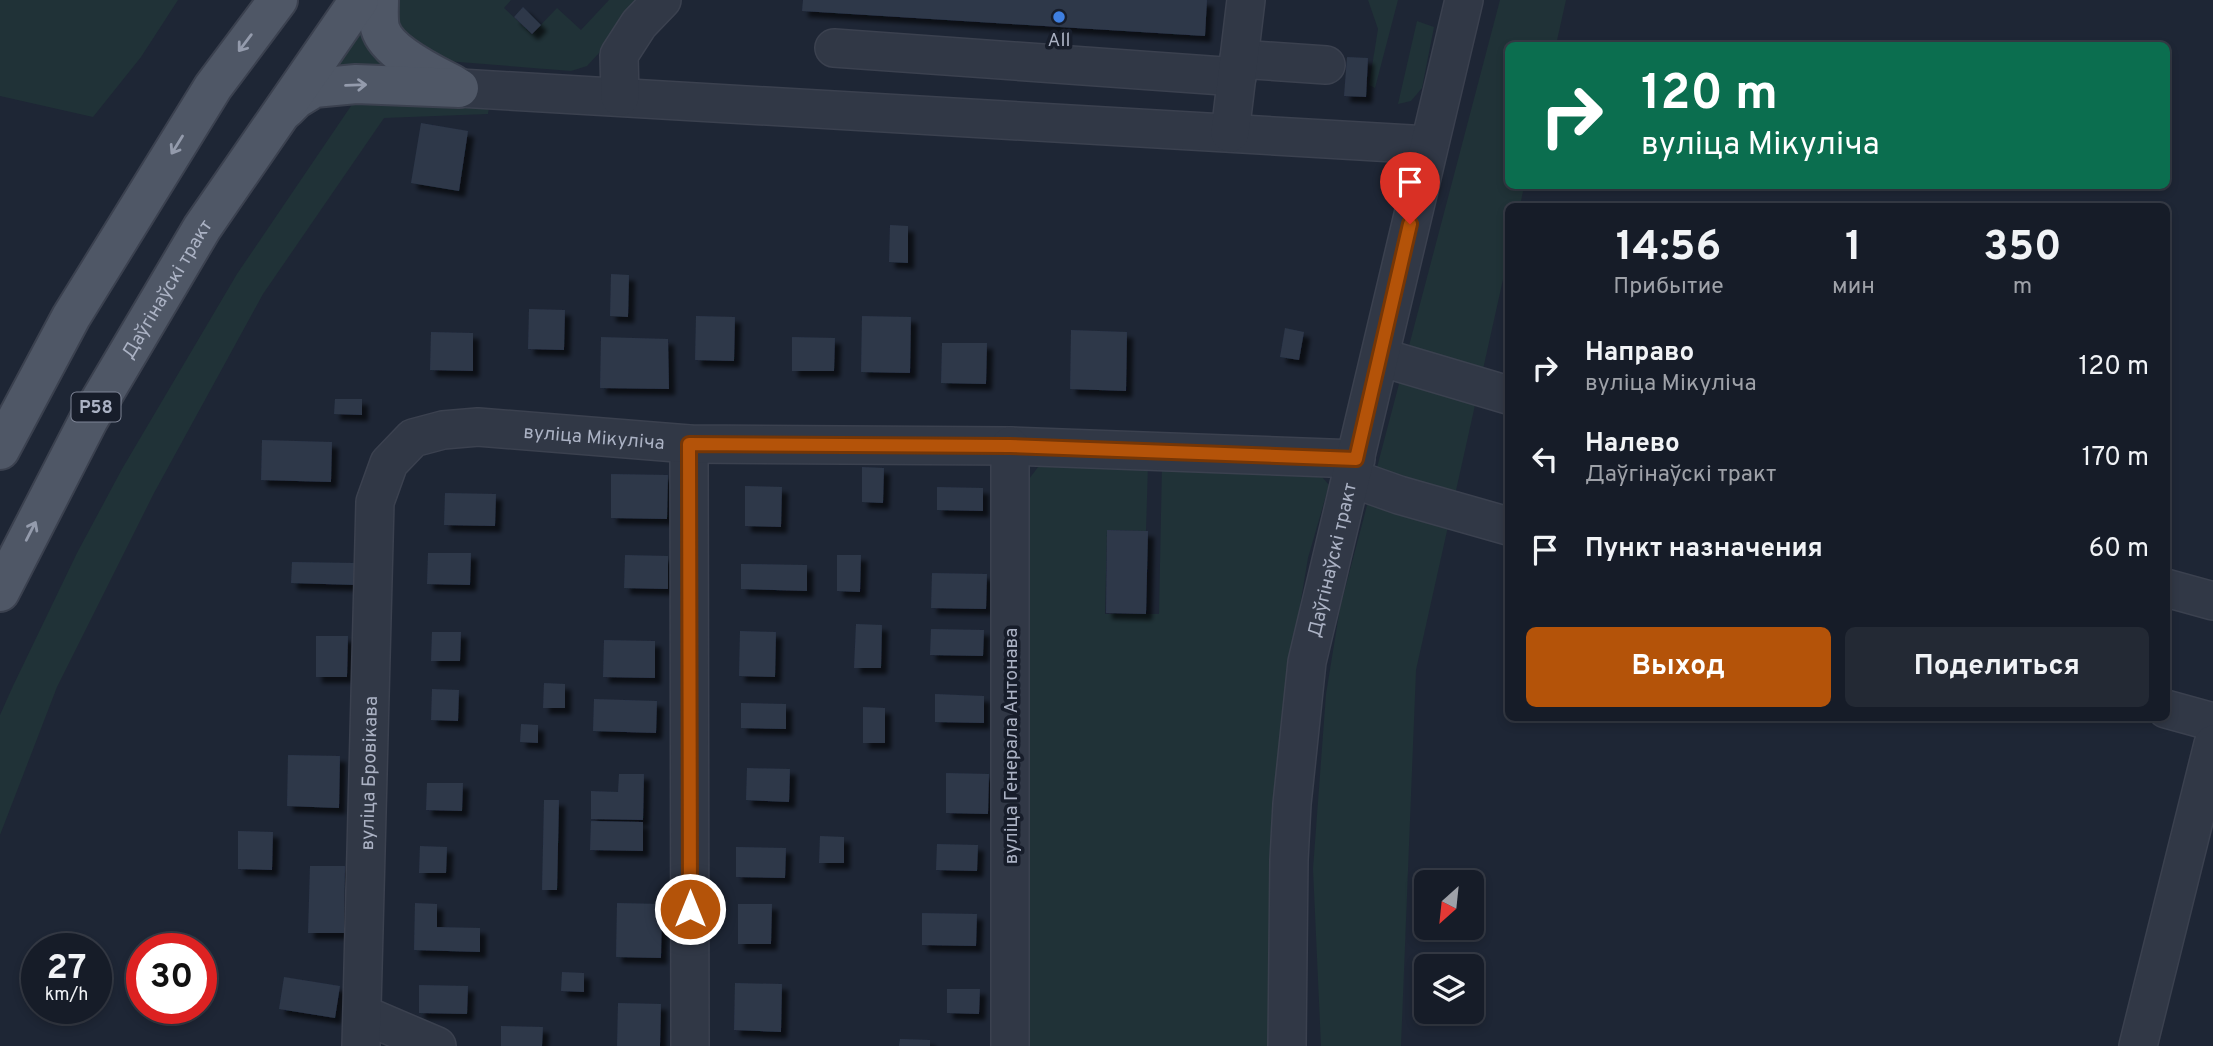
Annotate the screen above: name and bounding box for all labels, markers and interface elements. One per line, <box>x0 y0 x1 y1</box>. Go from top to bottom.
marker: All <box>1051 9 1067 25</box>
place label: All <box>1048 29 1070 53</box>
one-way arrow <box>238 34 253 52</box>
text: 120 m <box>1641 65 1778 127</box>
icon: right <box>1526 70 1617 161</box>
one-way arrow <box>344 78 367 91</box>
text: вуліца Мікуліча <box>1641 126 1880 166</box>
one-way arrow <box>169 134 183 154</box>
pin <box>1380 152 1440 224</box>
icon: arrive <box>1391 163 1429 201</box>
street label: Даўгінаўскі тракт <box>117 215 219 364</box>
text: 14:56 <box>1616 222 1721 275</box>
text: 1 <box>1845 222 1862 275</box>
text: 350 <box>1983 222 2062 275</box>
text: Прибытие <box>1613 273 1724 302</box>
text: мин <box>1832 273 1875 302</box>
text: m <box>2013 273 2032 302</box>
text: Направо <box>1585 337 1694 370</box>
icon: right <box>1526 349 1564 387</box>
text: 120 m <box>2079 351 2149 384</box>
text: вуліца Мікуліча <box>1585 370 1757 399</box>
road number: Р58 <box>72 393 120 422</box>
street label: вуліца Мікуліча <box>522 421 666 456</box>
text: Налево <box>1585 428 1680 461</box>
icon: left <box>1526 440 1564 478</box>
text: 170 m <box>2082 442 2149 475</box>
text: Даўгінаўскі тракт <box>1585 461 1777 490</box>
street label: Даўгінаўскі тракт <box>1303 480 1363 640</box>
one-way arrow <box>25 521 39 542</box>
icon: arrive <box>1526 531 1564 569</box>
text: Пункт назначения <box>1585 533 1823 566</box>
text: 60 m <box>2089 533 2149 566</box>
button: Выход <box>1526 627 1831 707</box>
button: Поделиться <box>1845 627 2149 707</box>
street label: вуліца Генерала Антонава <box>1000 628 1024 864</box>
street label: вуліца Бровікава <box>356 696 384 851</box>
north arrow <box>1414 870 1484 940</box>
map controls <box>1414 870 1484 1024</box>
position arrow <box>653 872 727 946</box>
speed limit sign: 30 <box>126 933 217 1024</box>
text: 27 <box>47 947 86 991</box>
button: layers <box>1414 954 1484 1024</box>
text: km/h <box>45 984 88 1007</box>

